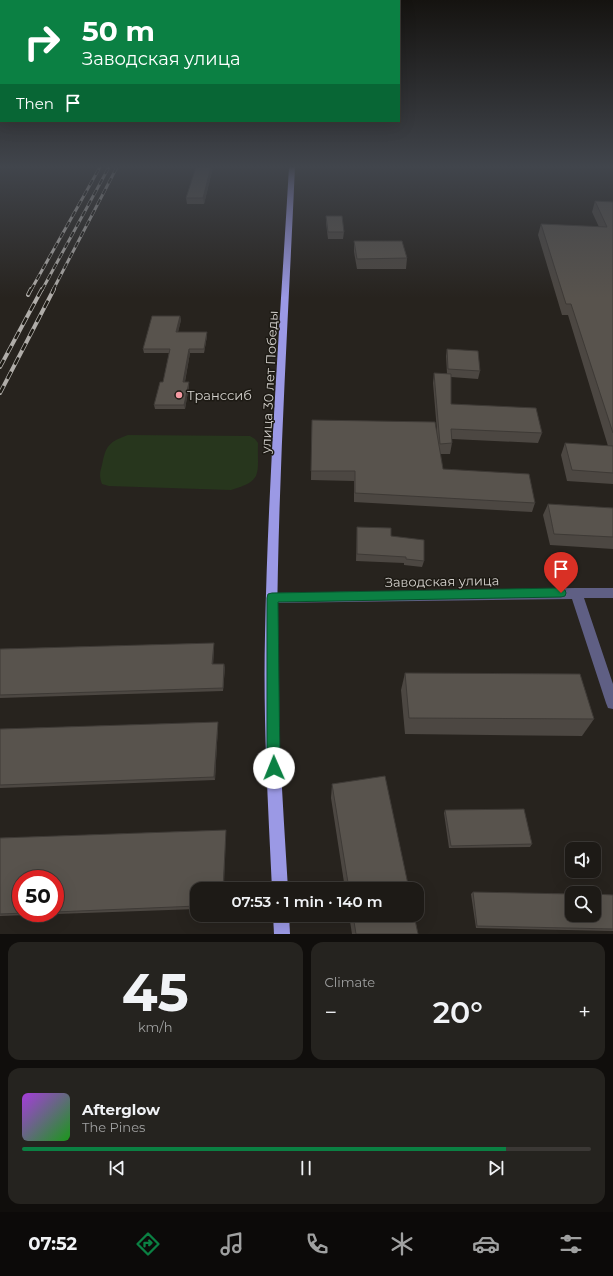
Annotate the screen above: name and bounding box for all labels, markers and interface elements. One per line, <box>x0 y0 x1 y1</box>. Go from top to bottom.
text: 50 m <box>82 14 155 48</box>
icon: right <box>16 16 68 68</box>
text: Заводская улица <box>82 48 240 70</box>
icon: arrive <box>62 92 84 114</box>
text: Then <box>16 94 54 113</box>
street label: улица 30 лет Победы <box>257 310 281 455</box>
place label: Транссиб <box>187 387 252 403</box>
marker: Транссиб <box>174 390 184 400</box>
pin <box>544 552 578 593</box>
icon: arrive <box>550 558 572 580</box>
street label: Заводская улица <box>385 572 499 590</box>
position arrow <box>253 747 295 789</box>
map controls <box>565 842 601 922</box>
button: sound <box>565 842 601 878</box>
speed limit sign: 50 <box>12 870 64 922</box>
button: search <box>565 886 601 922</box>
text: 07:53 · 1 min · 140 m <box>231 892 383 911</box>
text: 45 <box>122 961 189 1024</box>
text: Climate <box>325 974 375 990</box>
text: 20° <box>433 994 483 1031</box>
text: − <box>325 999 337 1026</box>
text: + <box>578 999 591 1026</box>
text: km/h <box>138 1019 173 1035</box>
text: Afterglow <box>82 1100 160 1119</box>
text: The Pines <box>82 1119 145 1135</box>
icon: previous <box>106 1157 128 1179</box>
icon: pause <box>295 1157 317 1179</box>
icon: next <box>485 1157 507 1179</box>
icon: directions <box>134 1230 162 1258</box>
icon: music <box>218 1230 246 1258</box>
icon: phone <box>303 1230 331 1258</box>
icon: climate <box>388 1230 416 1258</box>
icon: car <box>472 1230 500 1258</box>
icon: filters <box>557 1230 585 1258</box>
text: 07:52 <box>28 1233 77 1255</box>

